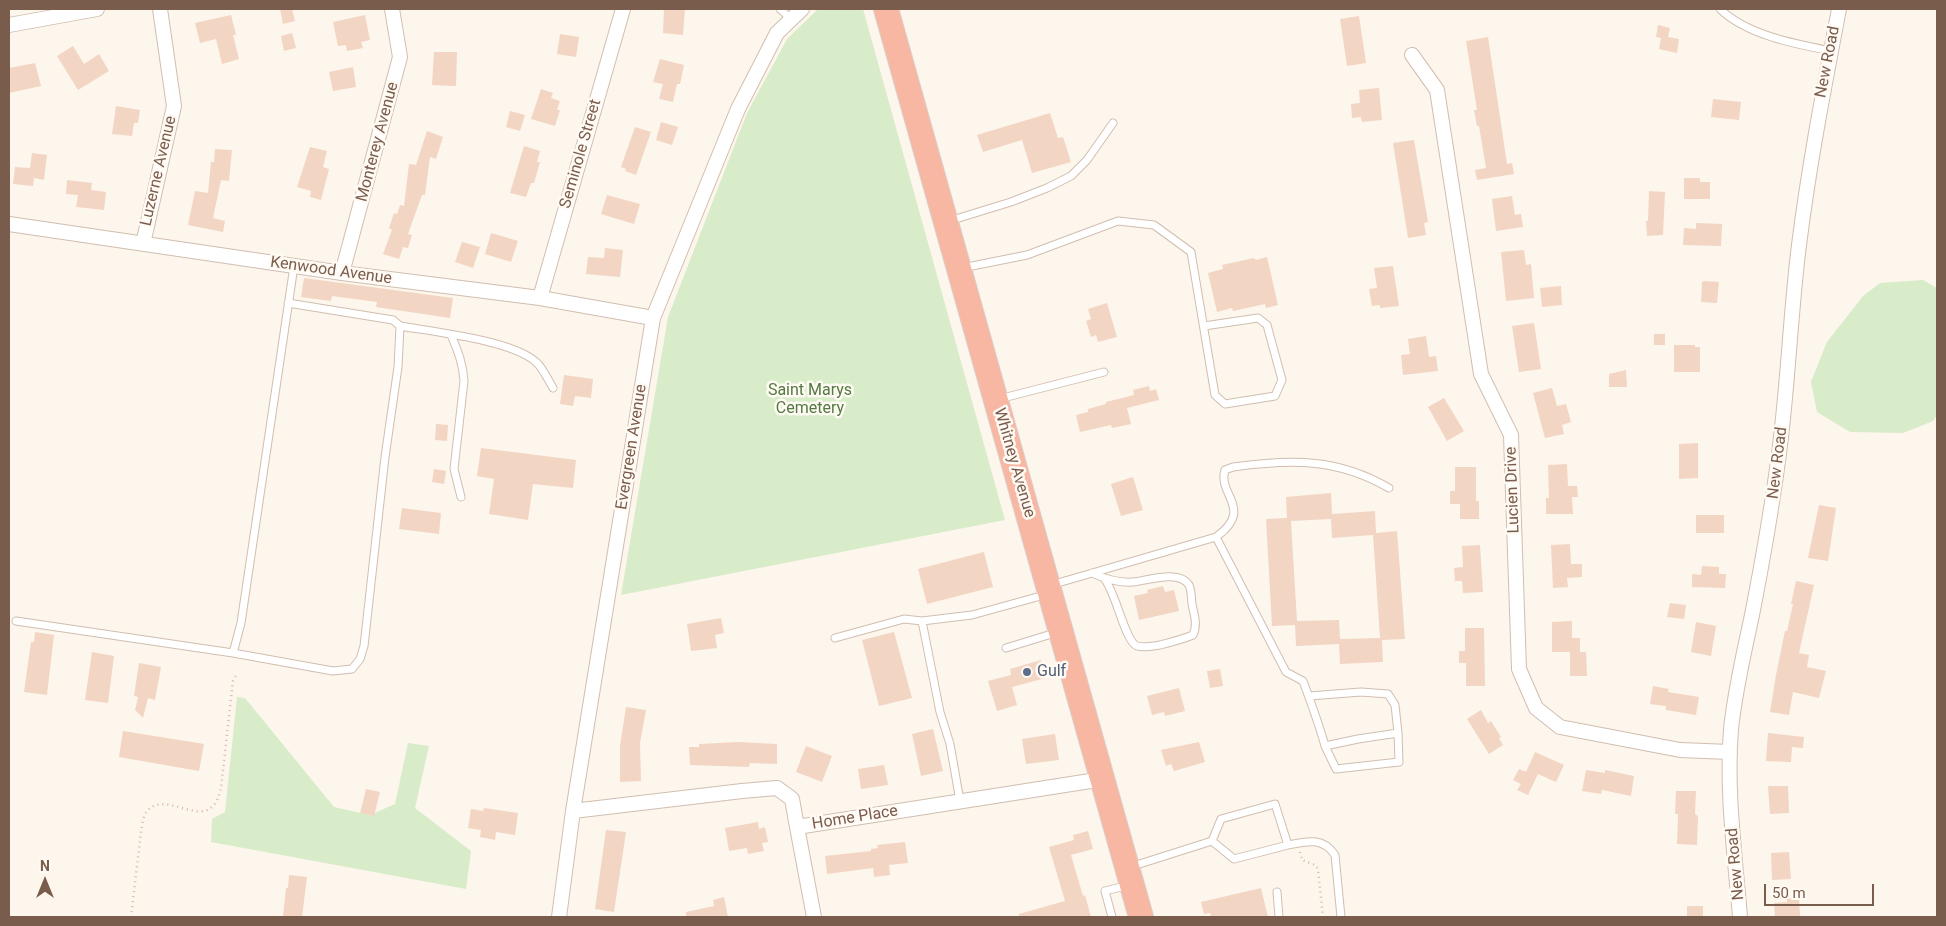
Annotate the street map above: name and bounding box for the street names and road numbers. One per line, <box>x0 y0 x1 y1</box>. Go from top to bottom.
street label: New Road <box>1812 25 1844 99</box>
street label: Monterey Avenue <box>353 80 403 204</box>
street label: Seminole Street <box>556 97 606 211</box>
street label: Luzerne Avenue <box>137 114 181 228</box>
street label: Kenwood Avenue <box>269 253 393 289</box>
street label: Evergreen Avenue <box>613 383 651 511</box>
street label: Whitney Avenue <box>989 406 1039 520</box>
street label: New Road <box>1764 426 1792 500</box>
street label: Lucien Drive <box>1502 446 1524 534</box>
street label: Home Place <box>811 802 899 834</box>
street label: New Road <box>1723 827 1749 901</box>

